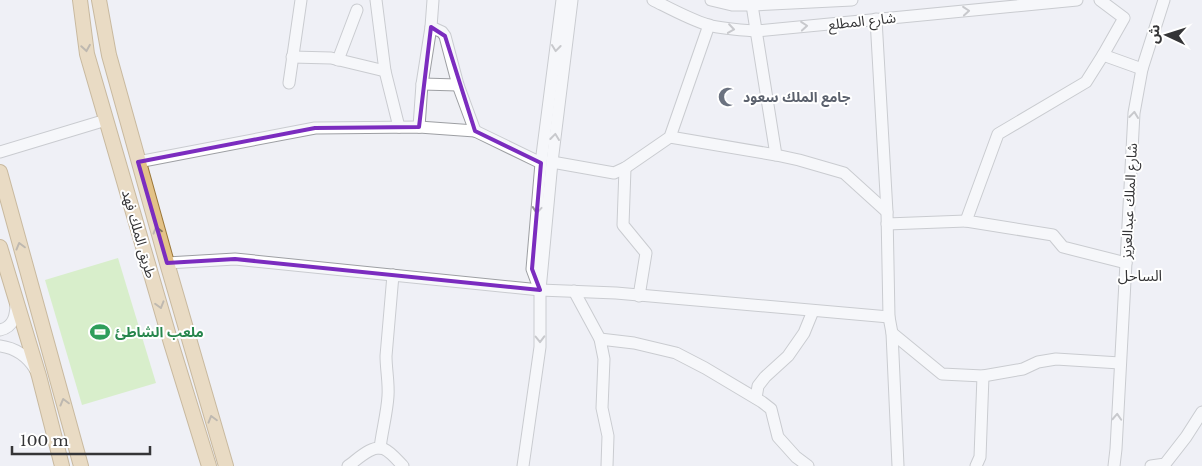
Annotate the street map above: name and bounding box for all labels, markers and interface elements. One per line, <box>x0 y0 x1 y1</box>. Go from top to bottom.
one-way arrow <box>962 5 970 16</box>
street label: شارع المطلع <box>827 8 897 35</box>
north arrow <box>1142 10 1192 60</box>
one-way arrow <box>800 21 808 32</box>
one-way arrow <box>726 23 735 33</box>
text: ش <box>1144 24 1164 44</box>
one-way arrow <box>551 44 561 53</box>
one-way arrow <box>80 45 91 53</box>
mosque icon: جامع الملك سعود <box>717 86 739 108</box>
place label: جامع الملك سعود <box>743 88 851 107</box>
one-way arrow <box>1129 111 1140 119</box>
one-way arrow <box>549 132 560 140</box>
street label: شارع الملك عبدالعزيز <box>1117 143 1143 260</box>
street label: طريق الملك فهد <box>117 188 160 281</box>
one-way arrow <box>532 206 543 214</box>
one-way arrow <box>153 226 163 234</box>
one-way arrow <box>16 242 26 250</box>
district label: الساحل <box>1118 266 1162 285</box>
one-way arrow <box>155 301 165 309</box>
sports icon: ملعب الشاطئ <box>89 321 111 343</box>
place label: ملعب الشاطئ <box>115 323 204 341</box>
one-way arrow <box>535 335 545 343</box>
one-way arrow <box>59 399 69 407</box>
one-way arrow <box>1112 413 1123 421</box>
one-way arrow <box>208 416 218 424</box>
scale bar <box>12 424 150 456</box>
text: 100 m <box>20 431 69 450</box>

